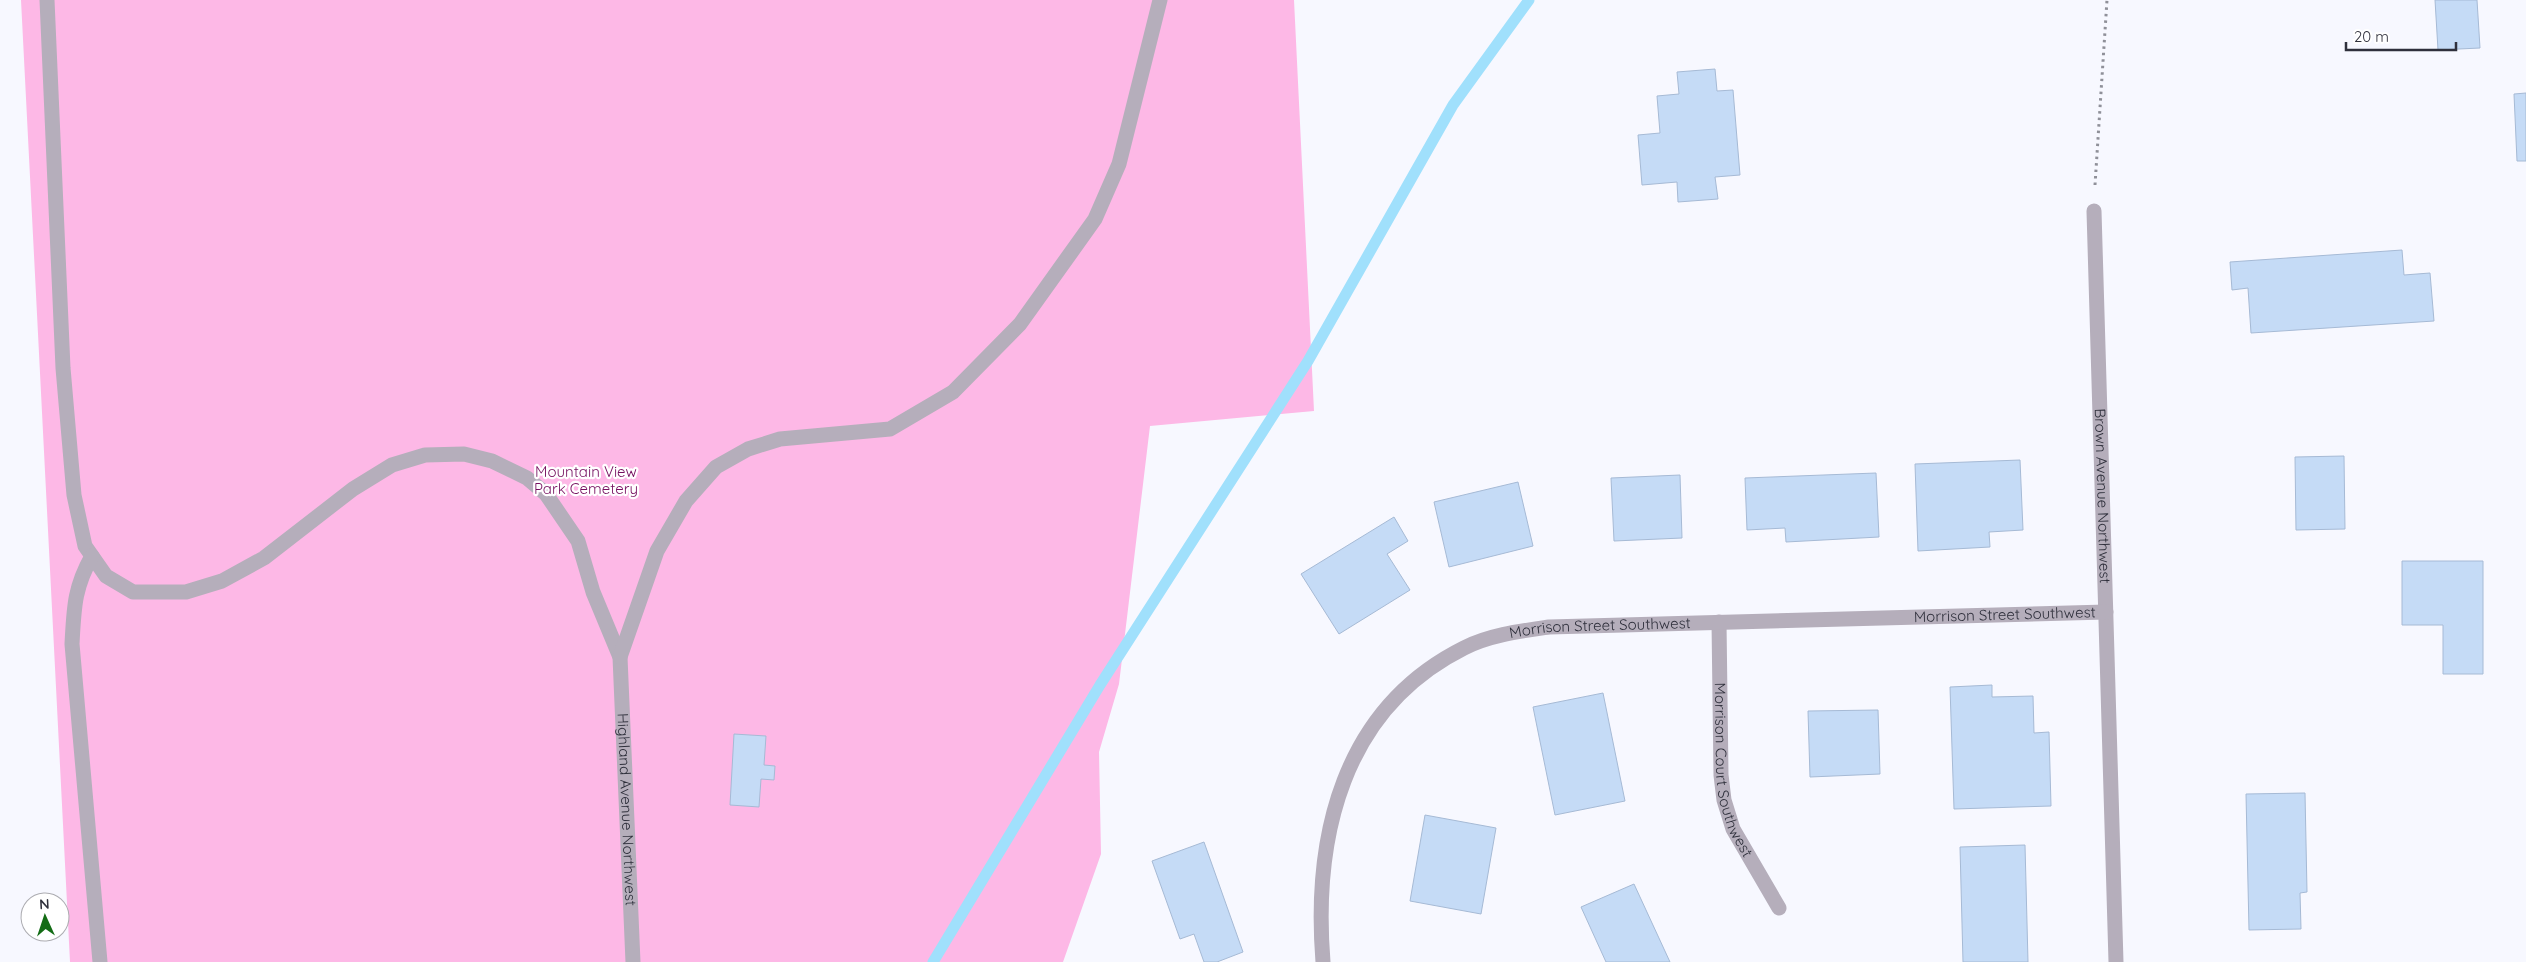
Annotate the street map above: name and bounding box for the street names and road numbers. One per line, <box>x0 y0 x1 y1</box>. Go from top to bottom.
street label: Brown Avenue Northwest <box>2091 408 2115 584</box>
street label: Morrison Street Southwest <box>1914 602 2096 626</box>
street label: Morrison Street Southwest <box>1508 613 1691 642</box>
street label: Morrison Court Southwest <box>1711 682 1757 860</box>
street label: Highland Avenue Northwest <box>613 713 641 906</box>

